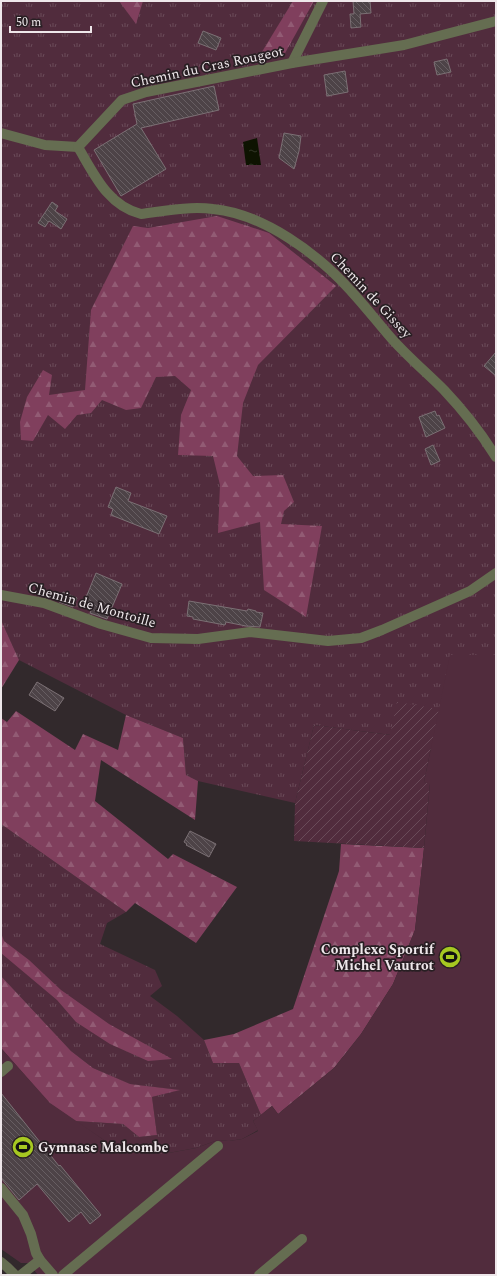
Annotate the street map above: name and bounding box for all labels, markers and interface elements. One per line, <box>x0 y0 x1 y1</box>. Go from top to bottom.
scale bar <box>10 8 91 34</box>
text: 50 m <box>16 13 41 32</box>
street label: Chemin du Cras Rougeot <box>129 41 286 93</box>
street label: Chemin de Gissey <box>325 247 418 344</box>
street label: Chemin de Montoille <box>26 577 159 633</box>
place label: Complexe Sportif Michel Vautrot <box>321 939 435 976</box>
sports icon: Complexe Sportif Michel Vautrot <box>437 944 463 970</box>
sports icon: Gymnase Malcombe <box>10 1134 36 1160</box>
place label: Gymnase Malcombe <box>38 1137 169 1158</box>

